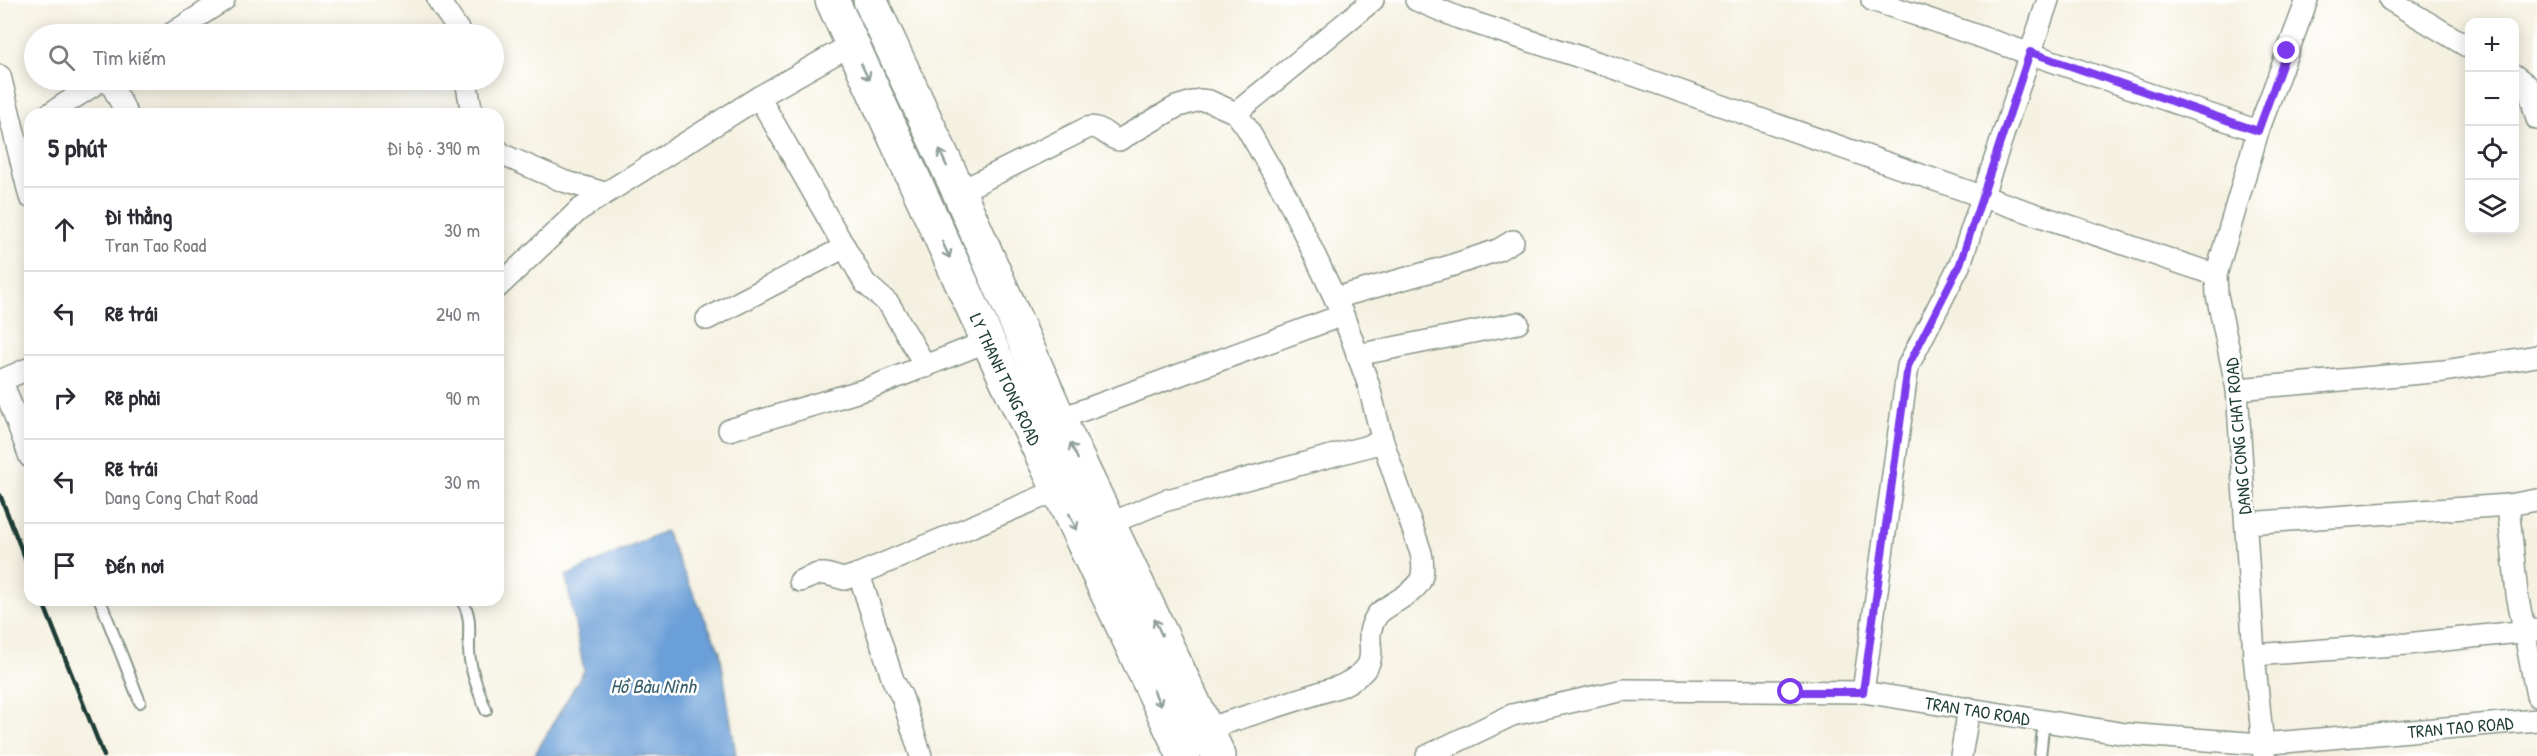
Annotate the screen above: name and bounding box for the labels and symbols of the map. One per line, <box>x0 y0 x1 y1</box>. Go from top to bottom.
route end <box>2273 37 2299 63</box>
one-way arrow <box>860 63 872 81</box>
one-way arrow <box>937 150 949 168</box>
one-way arrow <box>941 240 953 258</box>
street label: LY THANH TONG ROAD <box>964 309 1048 449</box>
street label: DANG CONG CHAT ROAD <box>2219 356 2257 515</box>
one-way arrow <box>1068 443 1080 461</box>
one-way arrow <box>1067 512 1079 530</box>
one-way arrow <box>1151 619 1163 637</box>
water label: Hồ Bàu Nình <box>610 672 697 699</box>
route start <box>1777 678 1803 704</box>
one-way arrow <box>1151 688 1163 706</box>
street label: TRAN TAO ROAD <box>1923 690 2032 731</box>
street label: TRAN TAO ROAD <box>2406 710 2515 744</box>

